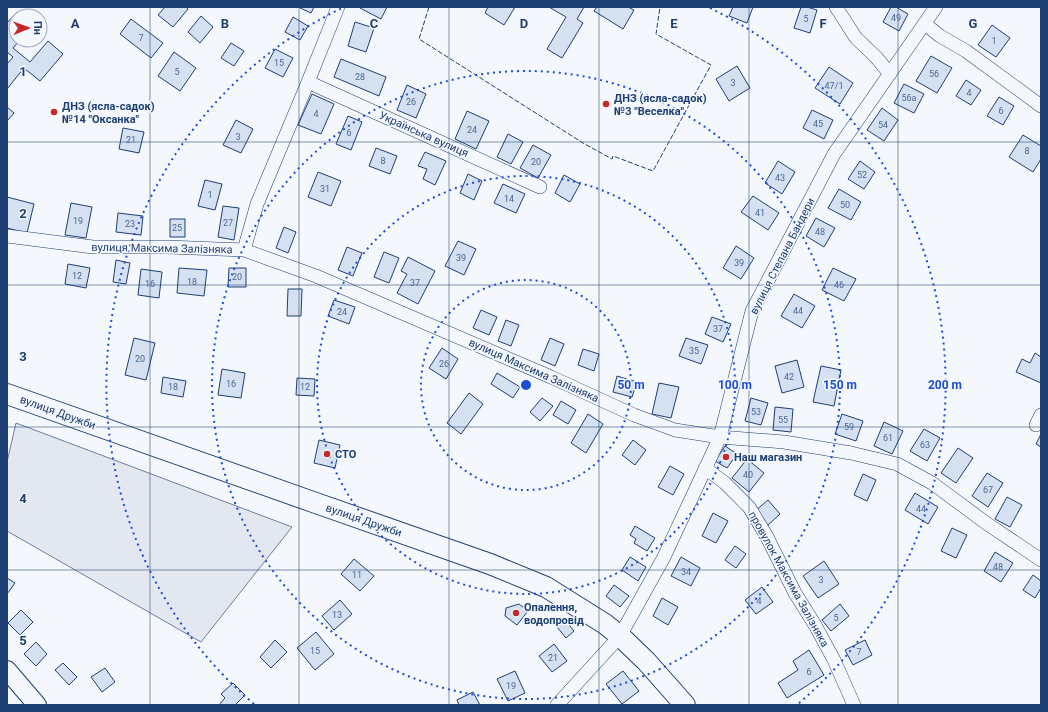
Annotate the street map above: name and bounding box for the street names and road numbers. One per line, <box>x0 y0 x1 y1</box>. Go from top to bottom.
street label: Українська вулиця <box>377 109 471 160</box>
street label: вулиця Степана Бандери <box>747 196 817 317</box>
street label: вулиця Максима Залізняка <box>91 241 233 256</box>
street label: вулиця Максима Залізняка <box>467 336 601 405</box>
street label: вулиця Дружби <box>18 393 97 432</box>
street label: вулиця Дружби <box>324 501 404 540</box>
street label: провулок Максима Залізняка <box>746 509 831 649</box>

